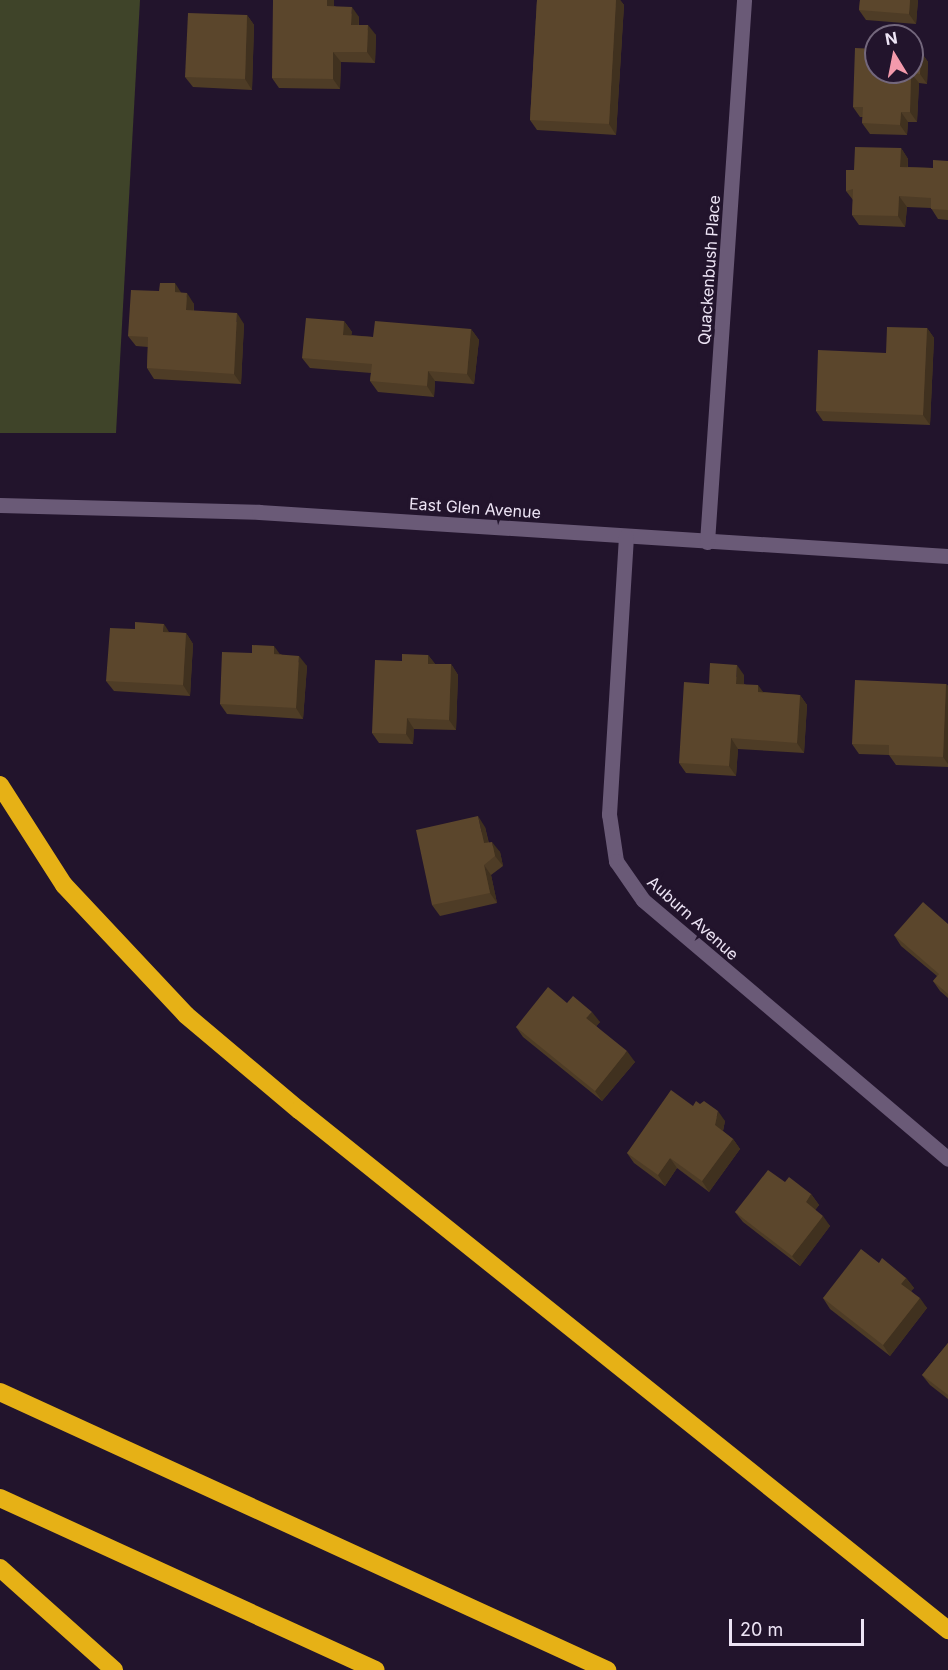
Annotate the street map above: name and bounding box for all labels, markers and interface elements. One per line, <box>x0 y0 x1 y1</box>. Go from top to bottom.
north arrow <box>864 24 924 84</box>
text: N <box>883 27 899 49</box>
street label: Quackenbush Place <box>694 194 724 346</box>
street label: East Glen Avenue <box>408 494 542 522</box>
street label: Auburn Avenue <box>643 872 743 964</box>
scale bar <box>732 1607 867 1645</box>
text: 20 m <box>740 1619 783 1640</box>

